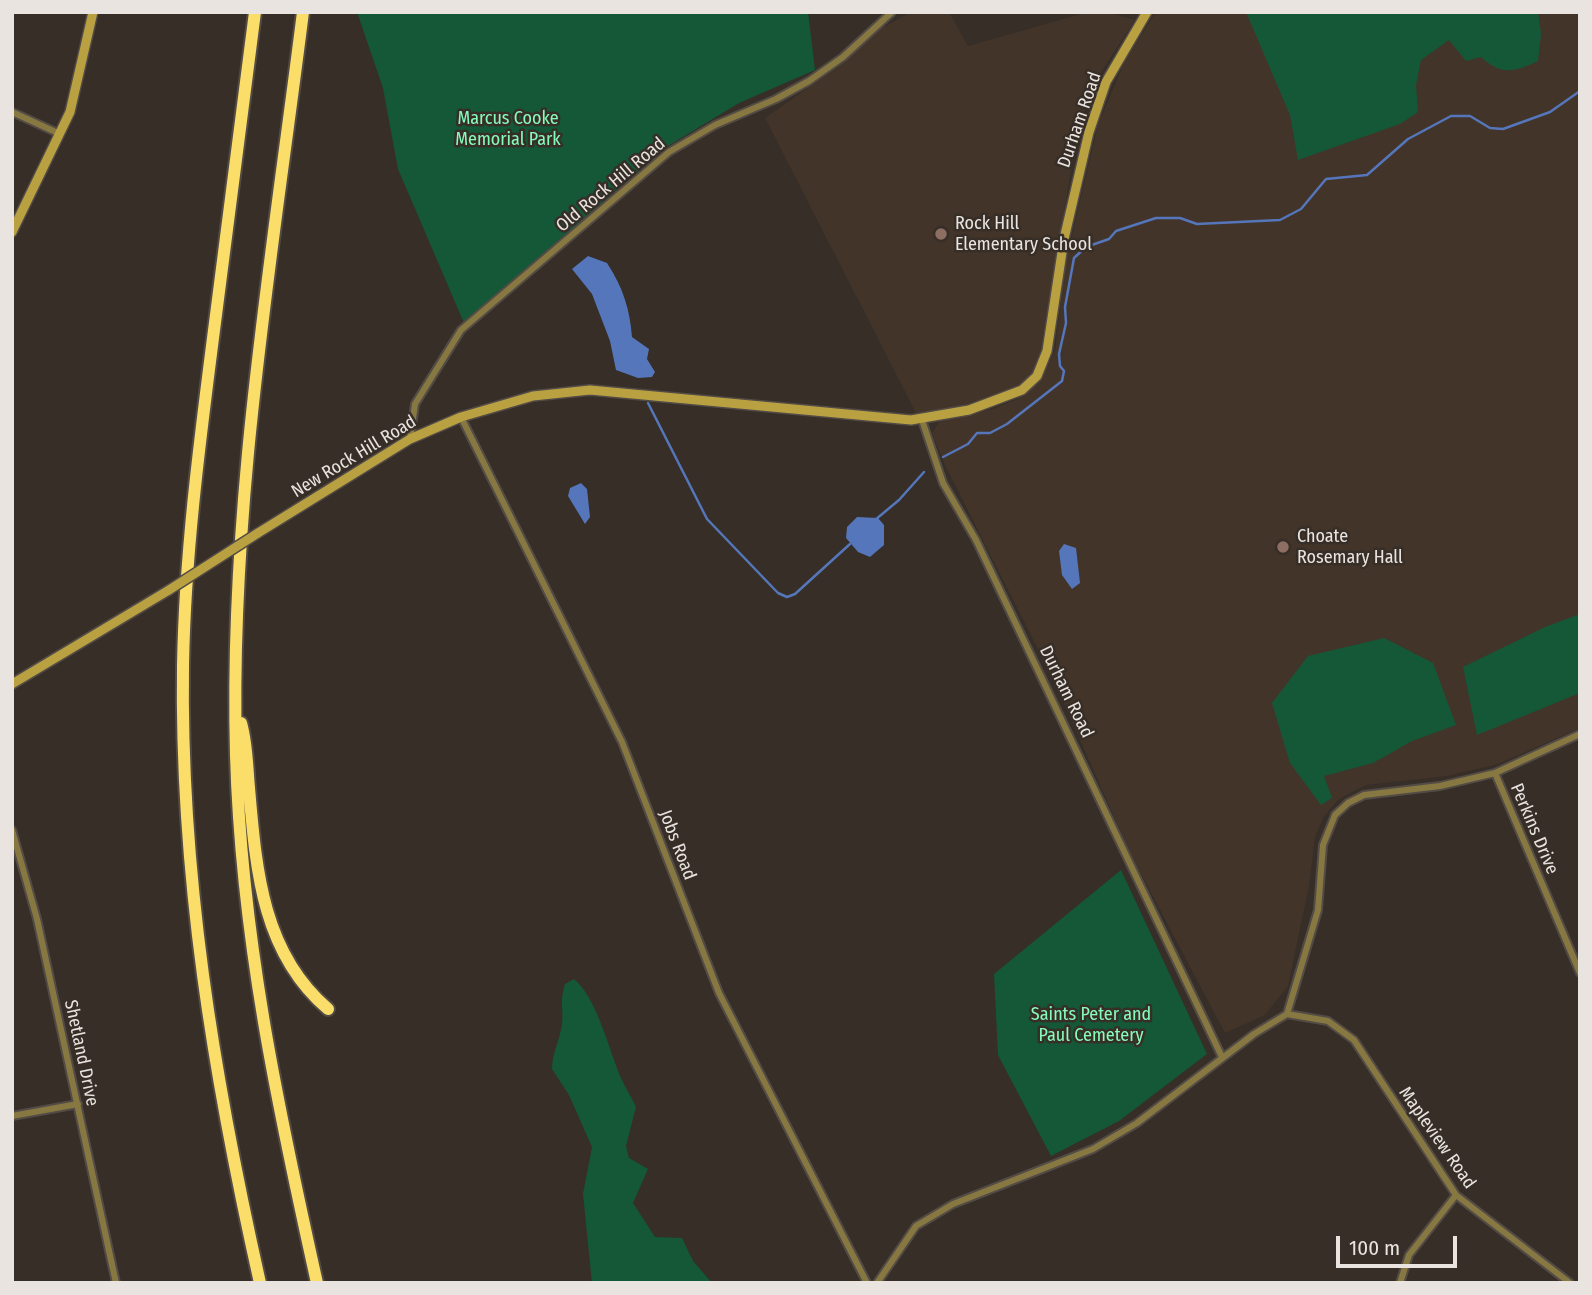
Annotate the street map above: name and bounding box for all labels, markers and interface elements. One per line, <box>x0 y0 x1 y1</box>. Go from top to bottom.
street label: Durham Road <box>1054 69 1106 171</box>
park label: Marcus Cooke Memorial Park <box>455 108 561 150</box>
street label: Old Rock Hill Road <box>552 133 670 237</box>
place label: Rock Hill Elementary School <box>955 213 1092 256</box>
marker: Rock Hill Elementary School <box>933 226 949 242</box>
street label: New Rock Hill Road <box>288 411 420 503</box>
place label: Choate Rosemary Hall <box>1297 526 1403 568</box>
marker: Choate Rosemary Hall <box>1275 539 1291 555</box>
street label: Durham Road <box>1034 642 1098 742</box>
street label: Perkins Drive <box>1505 780 1563 878</box>
street label: Jobs Road <box>654 807 700 883</box>
street label: Shetland Drive <box>59 998 103 1108</box>
park label: Saints Peter and Paul Cemetery <box>1031 1004 1151 1046</box>
street label: Mapleview Road <box>1394 1083 1480 1193</box>
scale bar <box>1340 1222 1461 1266</box>
text: 100 m <box>1349 1235 1400 1261</box>

